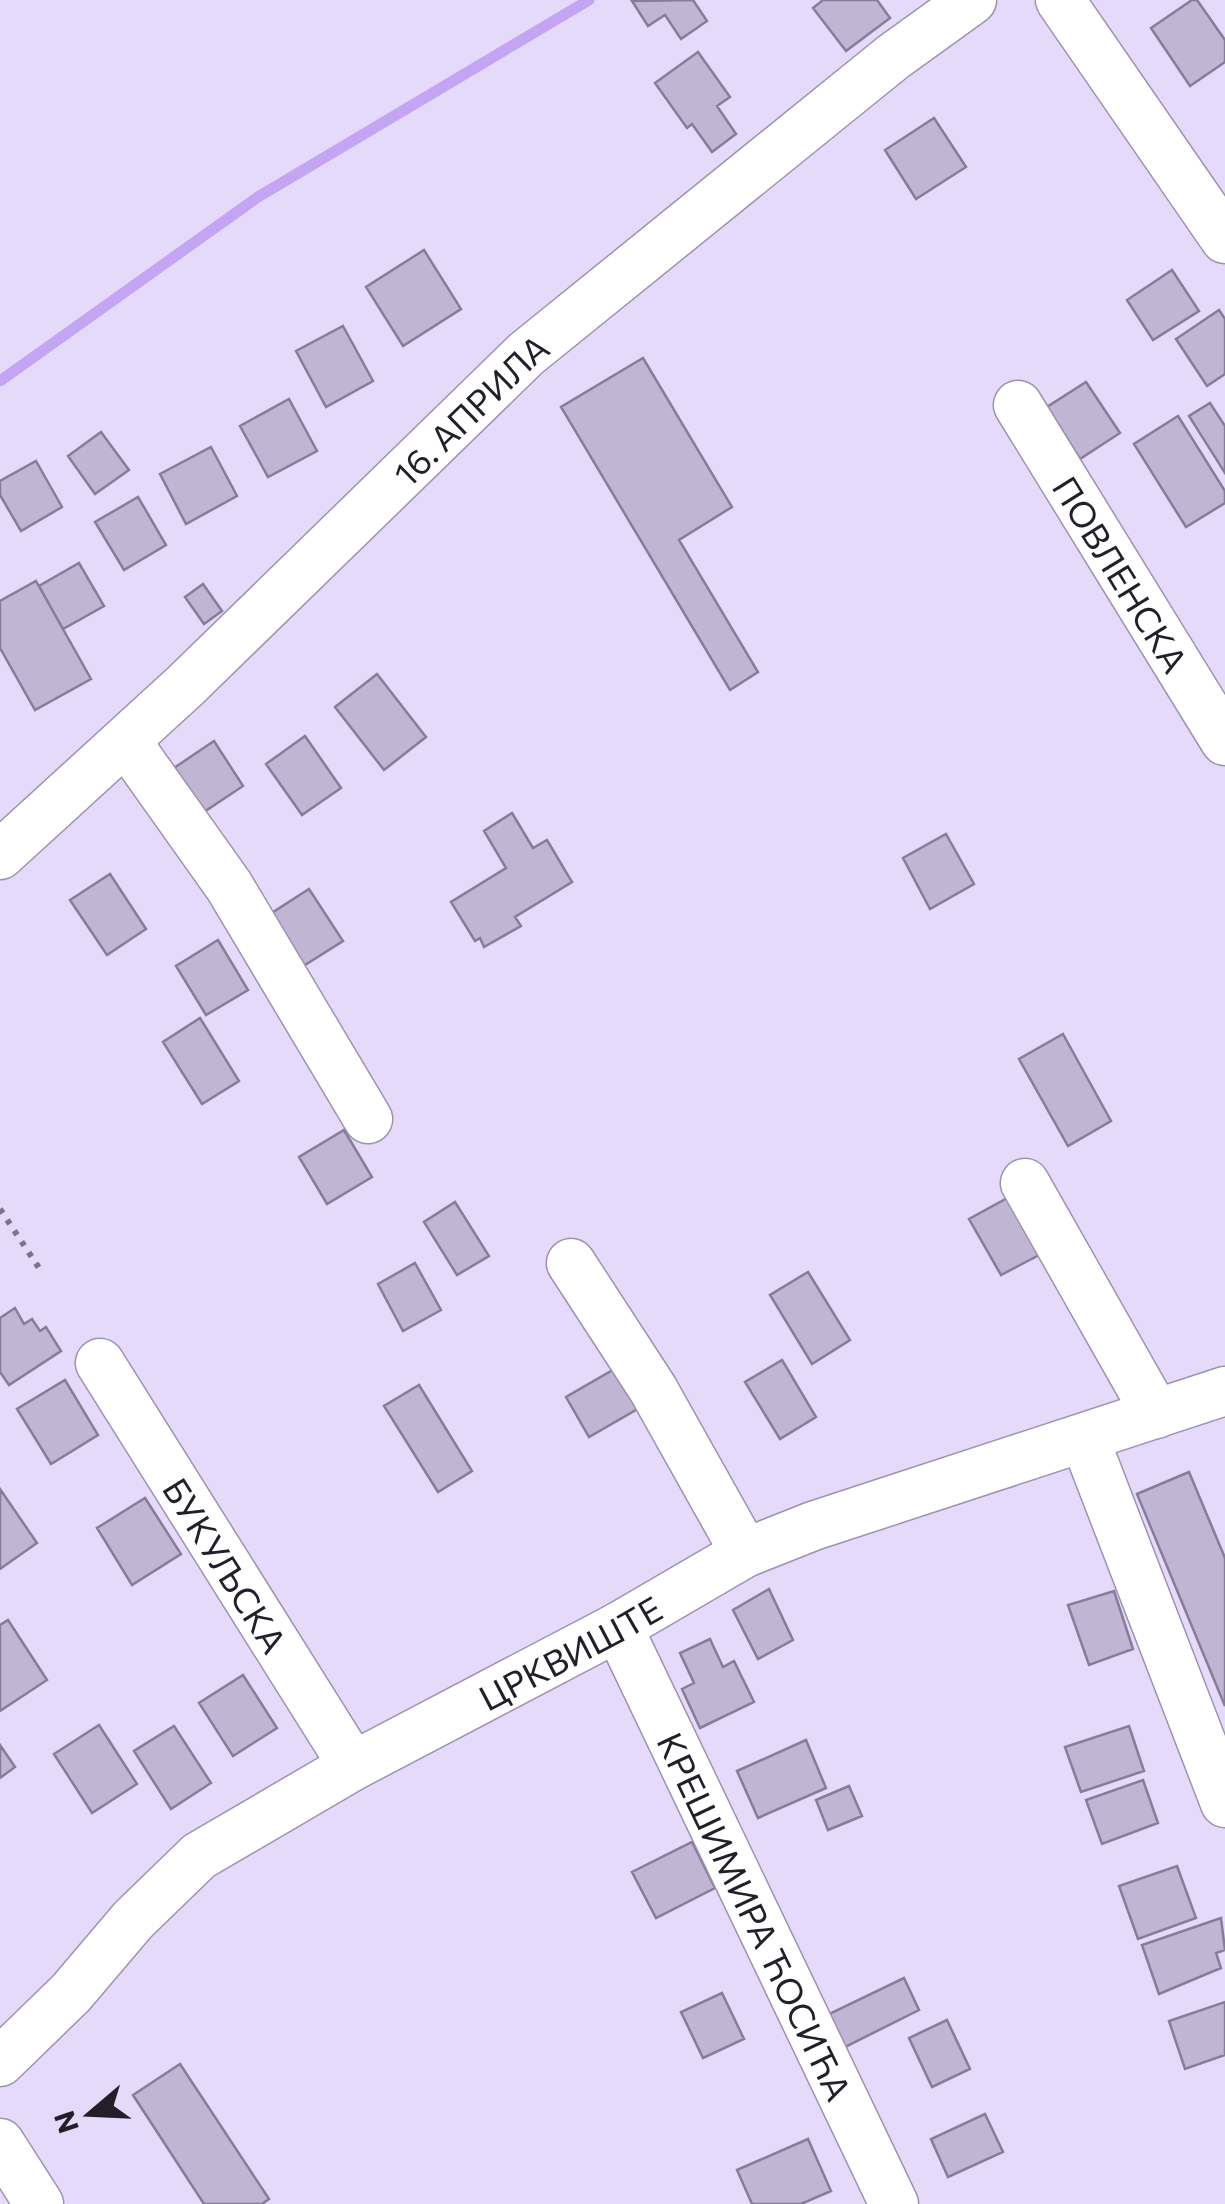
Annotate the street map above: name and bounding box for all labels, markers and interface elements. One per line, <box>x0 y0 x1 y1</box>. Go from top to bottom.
street label: 16. АПРИЛА <box>383 324 556 494</box>
street label: ПОВЛЕНСКА <box>1045 468 1198 680</box>
street label: БУКУЉСКА <box>156 1469 298 1660</box>
street label: ЦРКВИШТЕ <box>471 1585 669 1718</box>
street label: КРЕШИМИРА ЋОСИЋА <box>650 1725 862 2107</box>
north arrow <box>40 2064 140 2164</box>
text: N <box>46 2107 85 2138</box>

